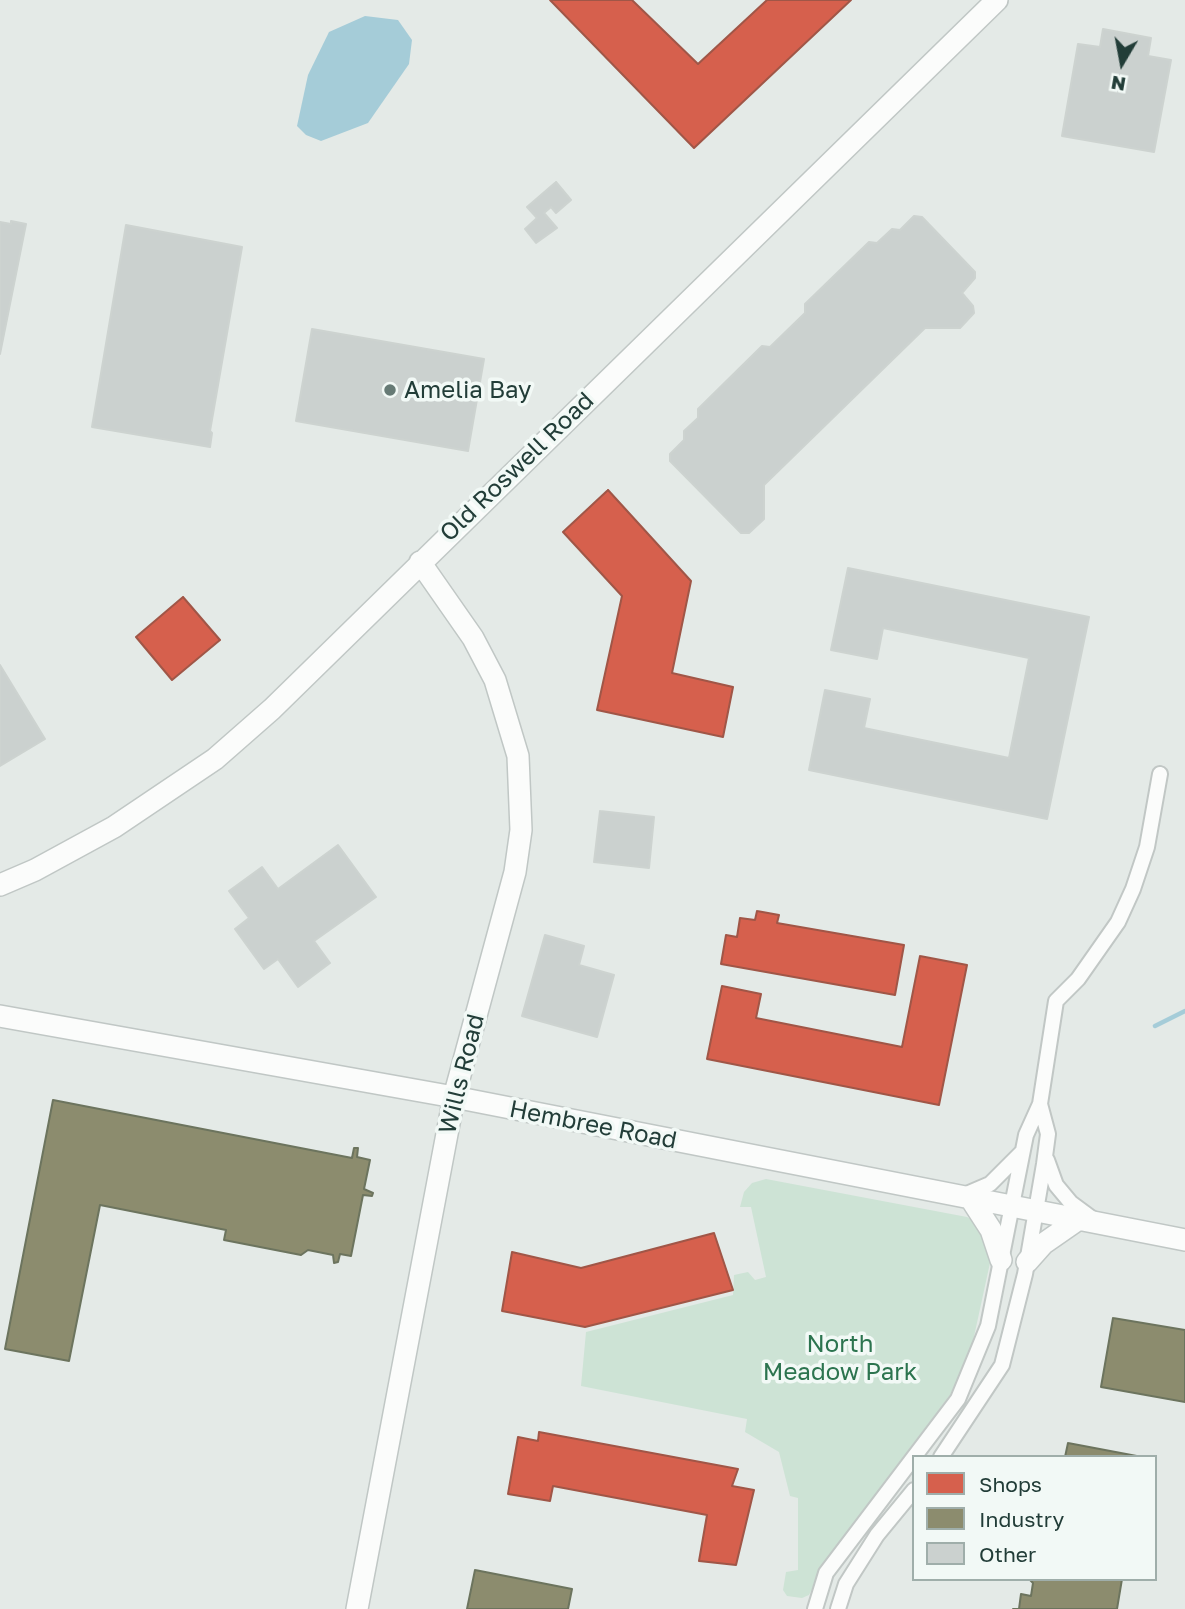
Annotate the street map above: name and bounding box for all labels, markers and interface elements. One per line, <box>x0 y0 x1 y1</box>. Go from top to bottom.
north arrow <box>1087 28 1157 98</box>
text: N <box>1109 72 1127 97</box>
place label: Amelia Bay <box>404 376 532 404</box>
marker: Amelia Bay <box>382 382 398 398</box>
street label: Old Roswell Road <box>434 386 600 548</box>
street label: Wills Road <box>433 1011 491 1137</box>
street label: Hembree Road <box>507 1095 679 1155</box>
park label: North Meadow Park <box>763 1330 917 1386</box>
legend <box>912 1455 1157 1581</box>
text: Shops <box>979 1471 1042 1497</box>
text: Industry <box>979 1506 1064 1532</box>
text: Other <box>979 1541 1036 1567</box>

